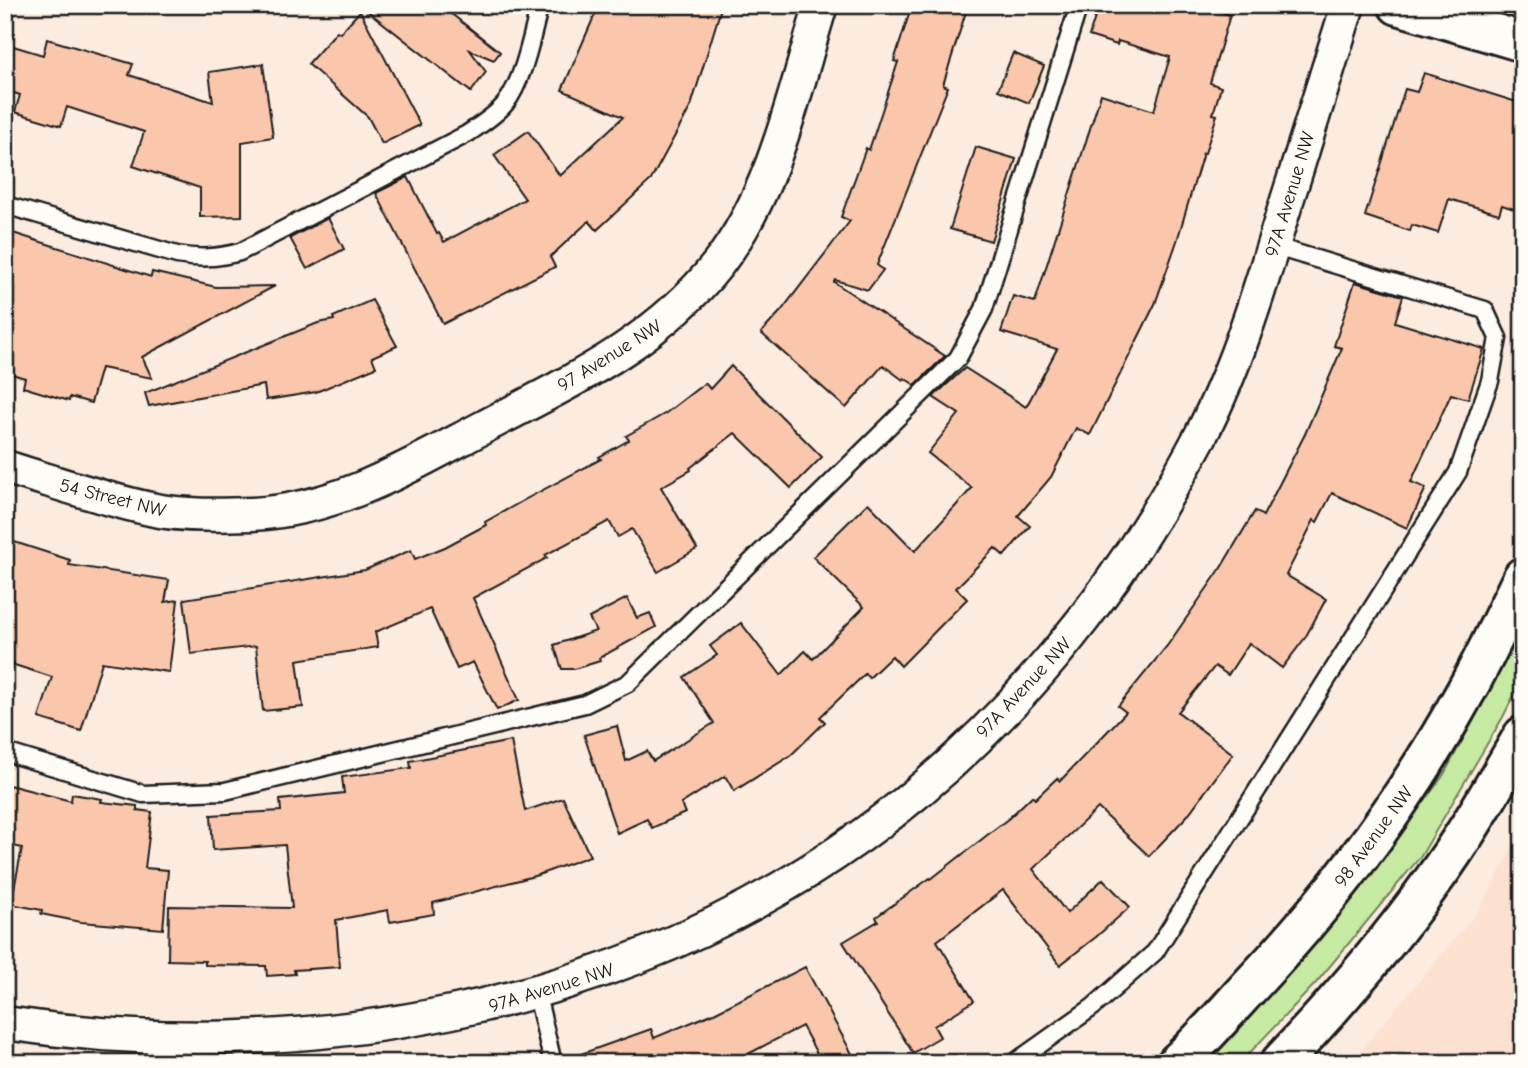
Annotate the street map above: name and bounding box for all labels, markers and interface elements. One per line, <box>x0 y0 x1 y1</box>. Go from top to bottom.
street label: 97A Avenue NW <box>1260 129 1320 259</box>
street label: 97 Avenue NW <box>553 315 666 397</box>
street label: 54 Street NW <box>57 474 169 522</box>
street label: 97A Avenue NW <box>971 632 1076 743</box>
street label: 98 Avenue NW <box>1330 781 1418 891</box>
street label: 97A Avenue NW <box>486 958 617 1017</box>

